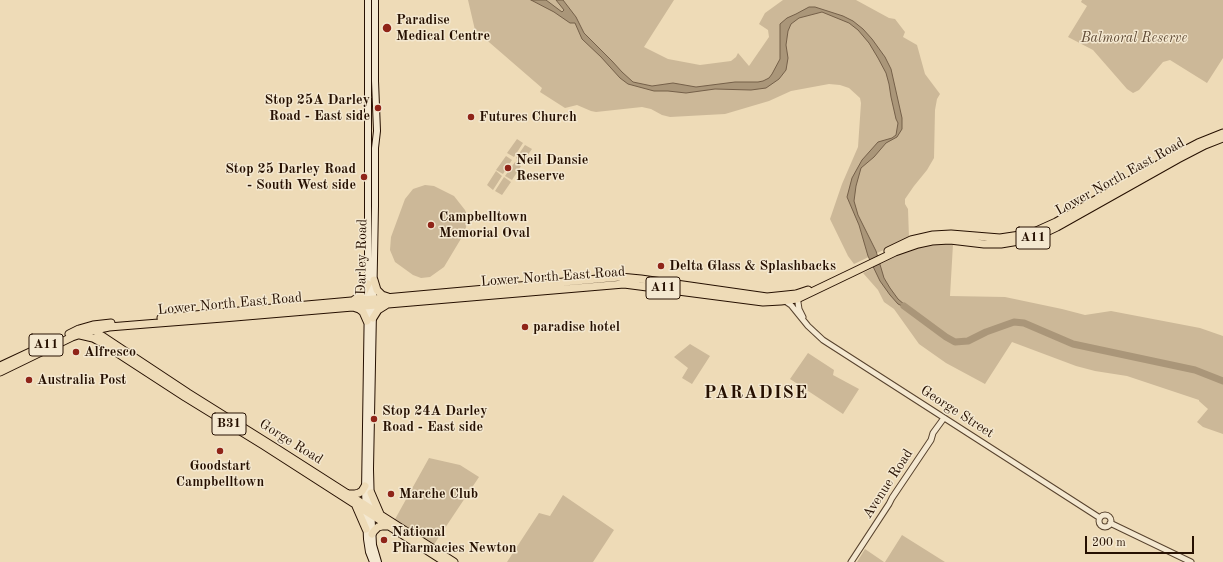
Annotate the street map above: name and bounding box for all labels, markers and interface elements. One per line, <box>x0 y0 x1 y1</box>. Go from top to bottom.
place label: Paradise Medical Centre <box>396 12 490 44</box>
marker: Paradise Medical Centre <box>381 22 393 34</box>
park label: Balmoral Reserve <box>1081 30 1187 46</box>
place label: Stop 25A Darley Road - East side <box>264 92 370 124</box>
marker: Stop 25A Darley Road - East side <box>373 103 383 113</box>
place label: Futures Church <box>479 109 577 125</box>
marker: Futures Church <box>466 112 476 122</box>
street label: Lower North East Road <box>1053 135 1187 219</box>
place label: Neil Dansie Reserve <box>516 152 588 184</box>
place label: Stop 25 Darley Road - South West side <box>225 161 356 194</box>
marker: Neil Dansie Reserve <box>503 163 513 173</box>
marker: Stop 25 Darley Road - South West side <box>359 172 369 182</box>
place label: Campbelltown Memorial Oval <box>439 209 530 242</box>
street label: Darley Road <box>353 219 371 295</box>
marker: Campbelltown Memorial Oval <box>426 220 436 230</box>
road number: A11 <box>1016 227 1050 249</box>
place label: Delta Glass & Splashbacks <box>669 258 836 274</box>
marker: Delta Glass & Splashbacks <box>656 261 666 271</box>
street label: Lower North East Road <box>480 264 626 290</box>
road number: A11 <box>646 277 680 299</box>
street label: Lower North East Road <box>157 289 303 319</box>
place label: paradise hotel <box>533 319 620 335</box>
marker: paradise hotel <box>520 322 530 332</box>
road number: A11 <box>29 334 63 356</box>
place label: Alfresco <box>84 344 136 360</box>
marker: Alfresco <box>71 347 81 357</box>
place label: Australia Post <box>37 372 126 388</box>
marker: Australia Post <box>24 375 34 385</box>
district label: PARADISE <box>704 382 808 404</box>
street label: George Street <box>917 382 997 442</box>
place label: Stop 24A Darley Road - East side <box>382 403 488 436</box>
road number: B31 <box>212 413 246 435</box>
marker: Stop 24A Darley Road - East side <box>369 414 379 424</box>
street label: Gorge Road <box>256 416 326 468</box>
marker: Goodstart Campbelltown <box>215 446 225 456</box>
street label: Avenue Road <box>859 446 917 522</box>
place label: Goodstart Campbelltown <box>176 458 264 490</box>
place label: Marche Club <box>399 486 478 502</box>
marker: Marche Club <box>386 489 396 499</box>
place label: National Pharmacies Newton <box>392 524 517 556</box>
scale bar <box>1087 528 1196 554</box>
marker: National Pharmacies Newton <box>379 535 389 545</box>
text: 200 m <box>1092 537 1126 549</box>

